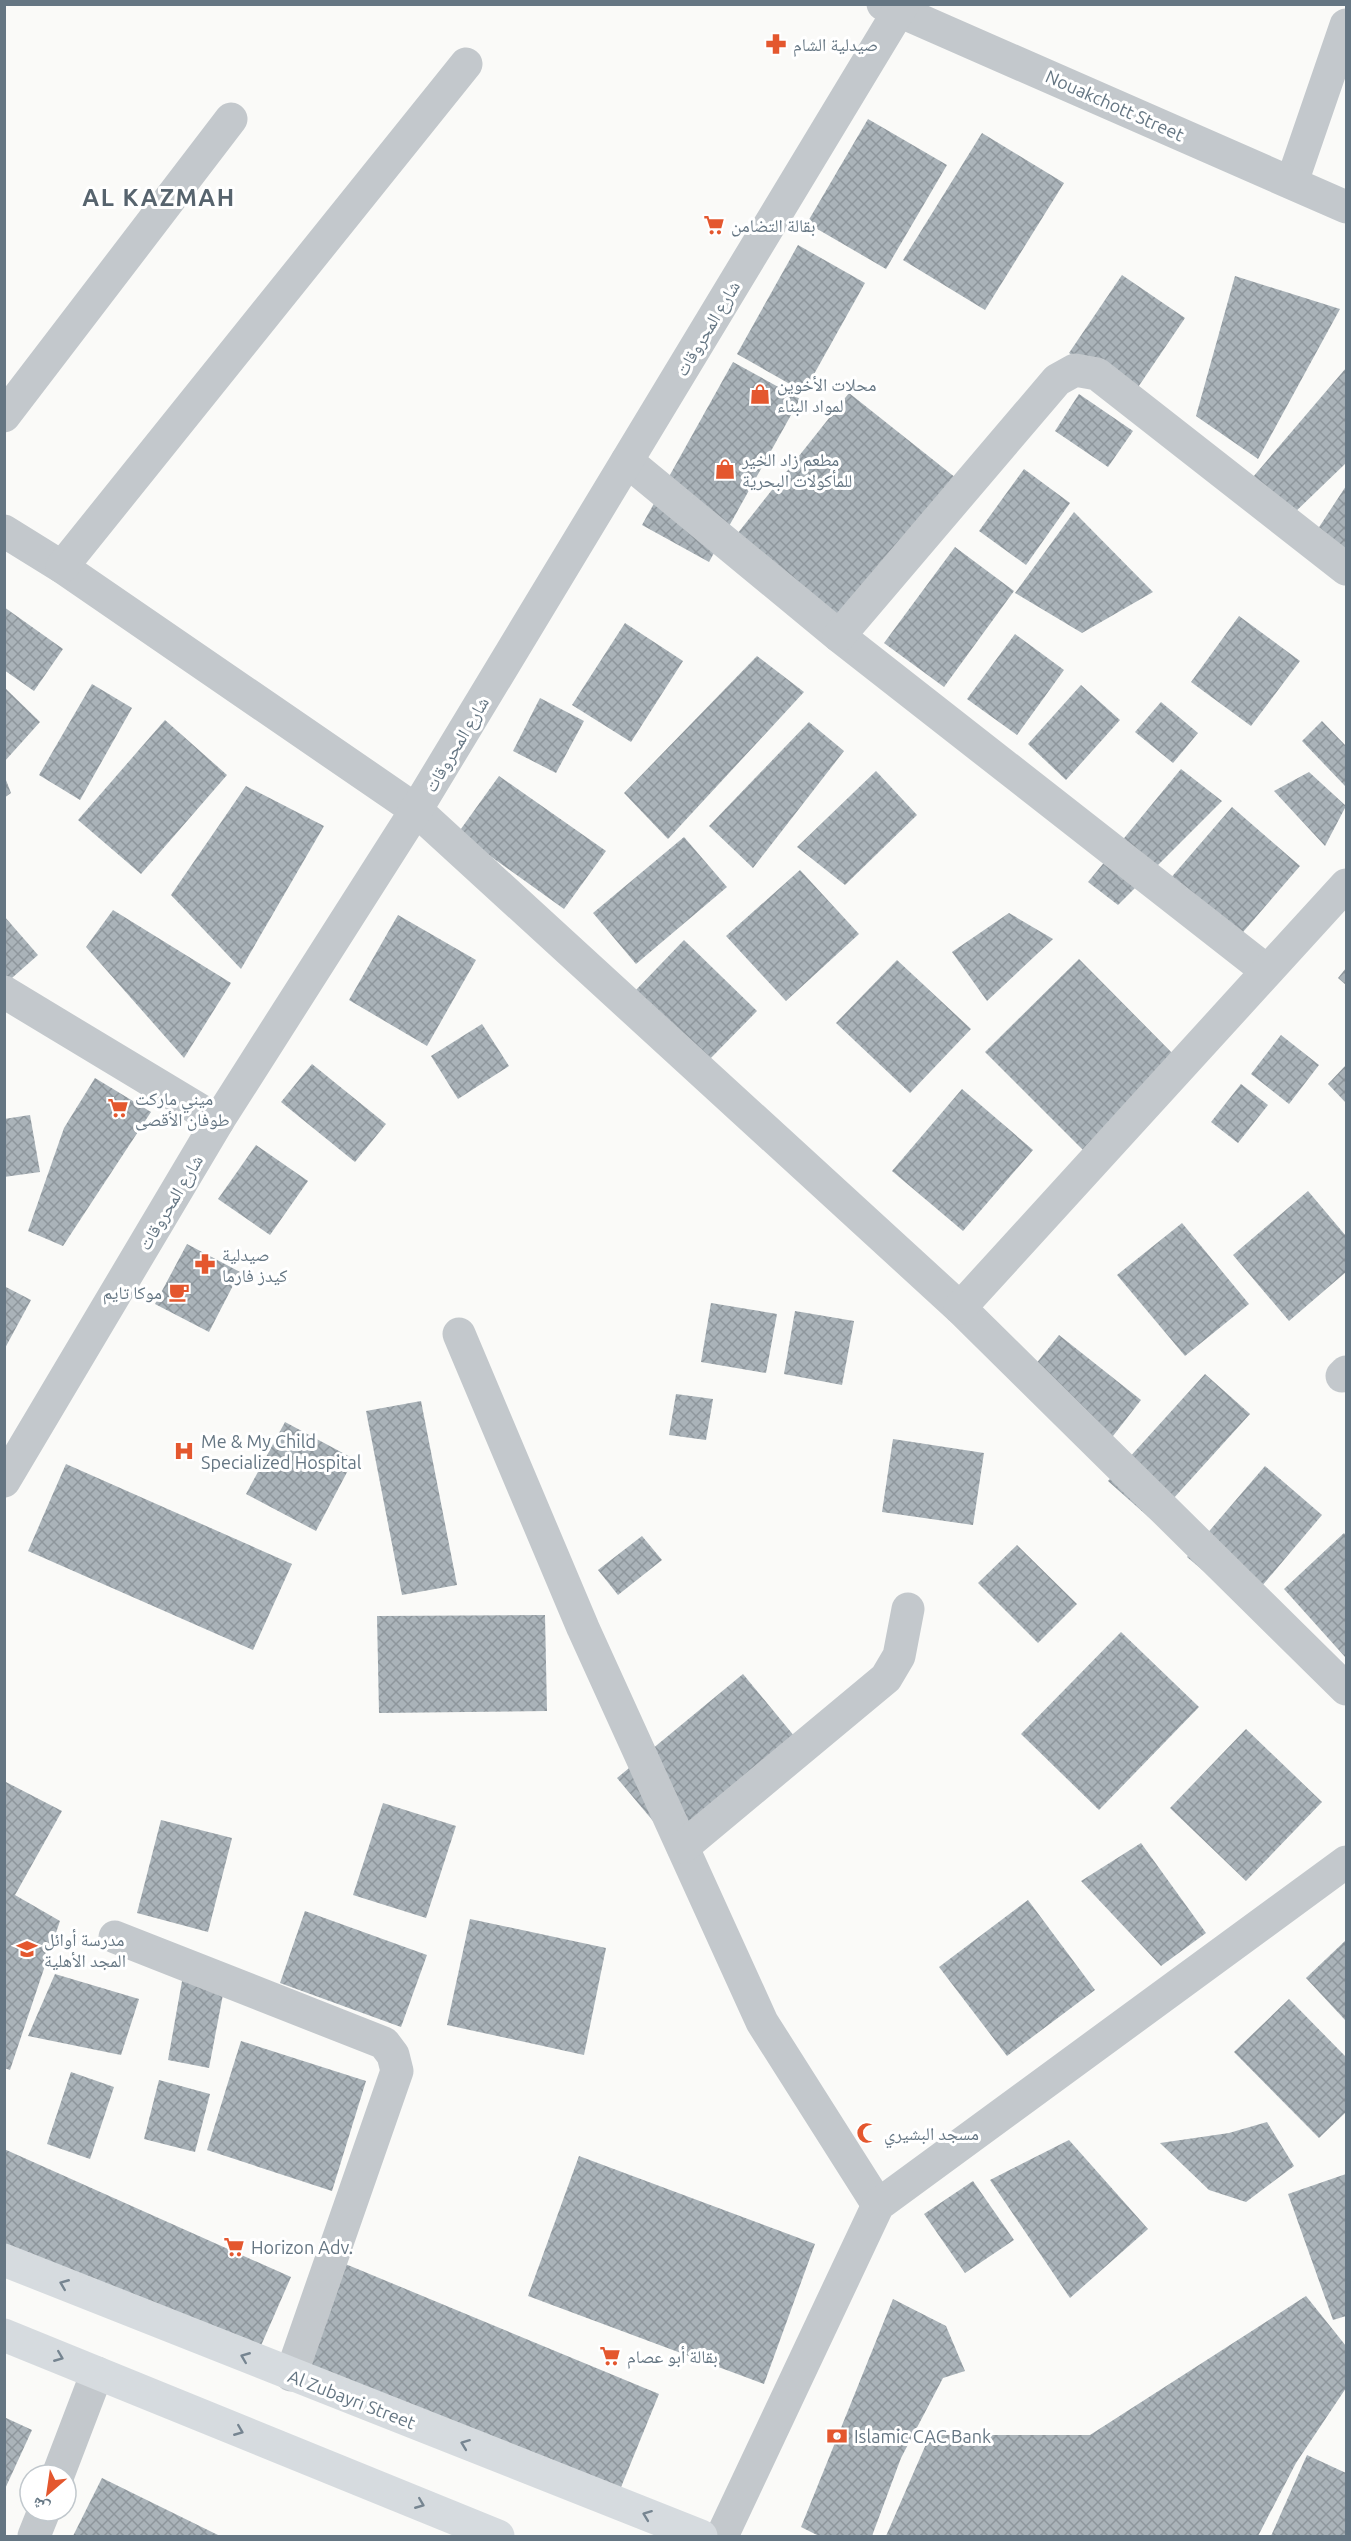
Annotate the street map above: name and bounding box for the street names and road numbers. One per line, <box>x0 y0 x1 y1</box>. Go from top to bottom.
street label: Nouakchott Street <box>1043 65 1187 145</box>
street label: شارع المحروقات <box>671 277 745 380</box>
street label: شارع المحروقات <box>420 693 494 796</box>
street label: شارع المحروقات <box>134 1151 208 1254</box>
street label: Al Zubayri Street <box>285 2365 419 2433</box>

